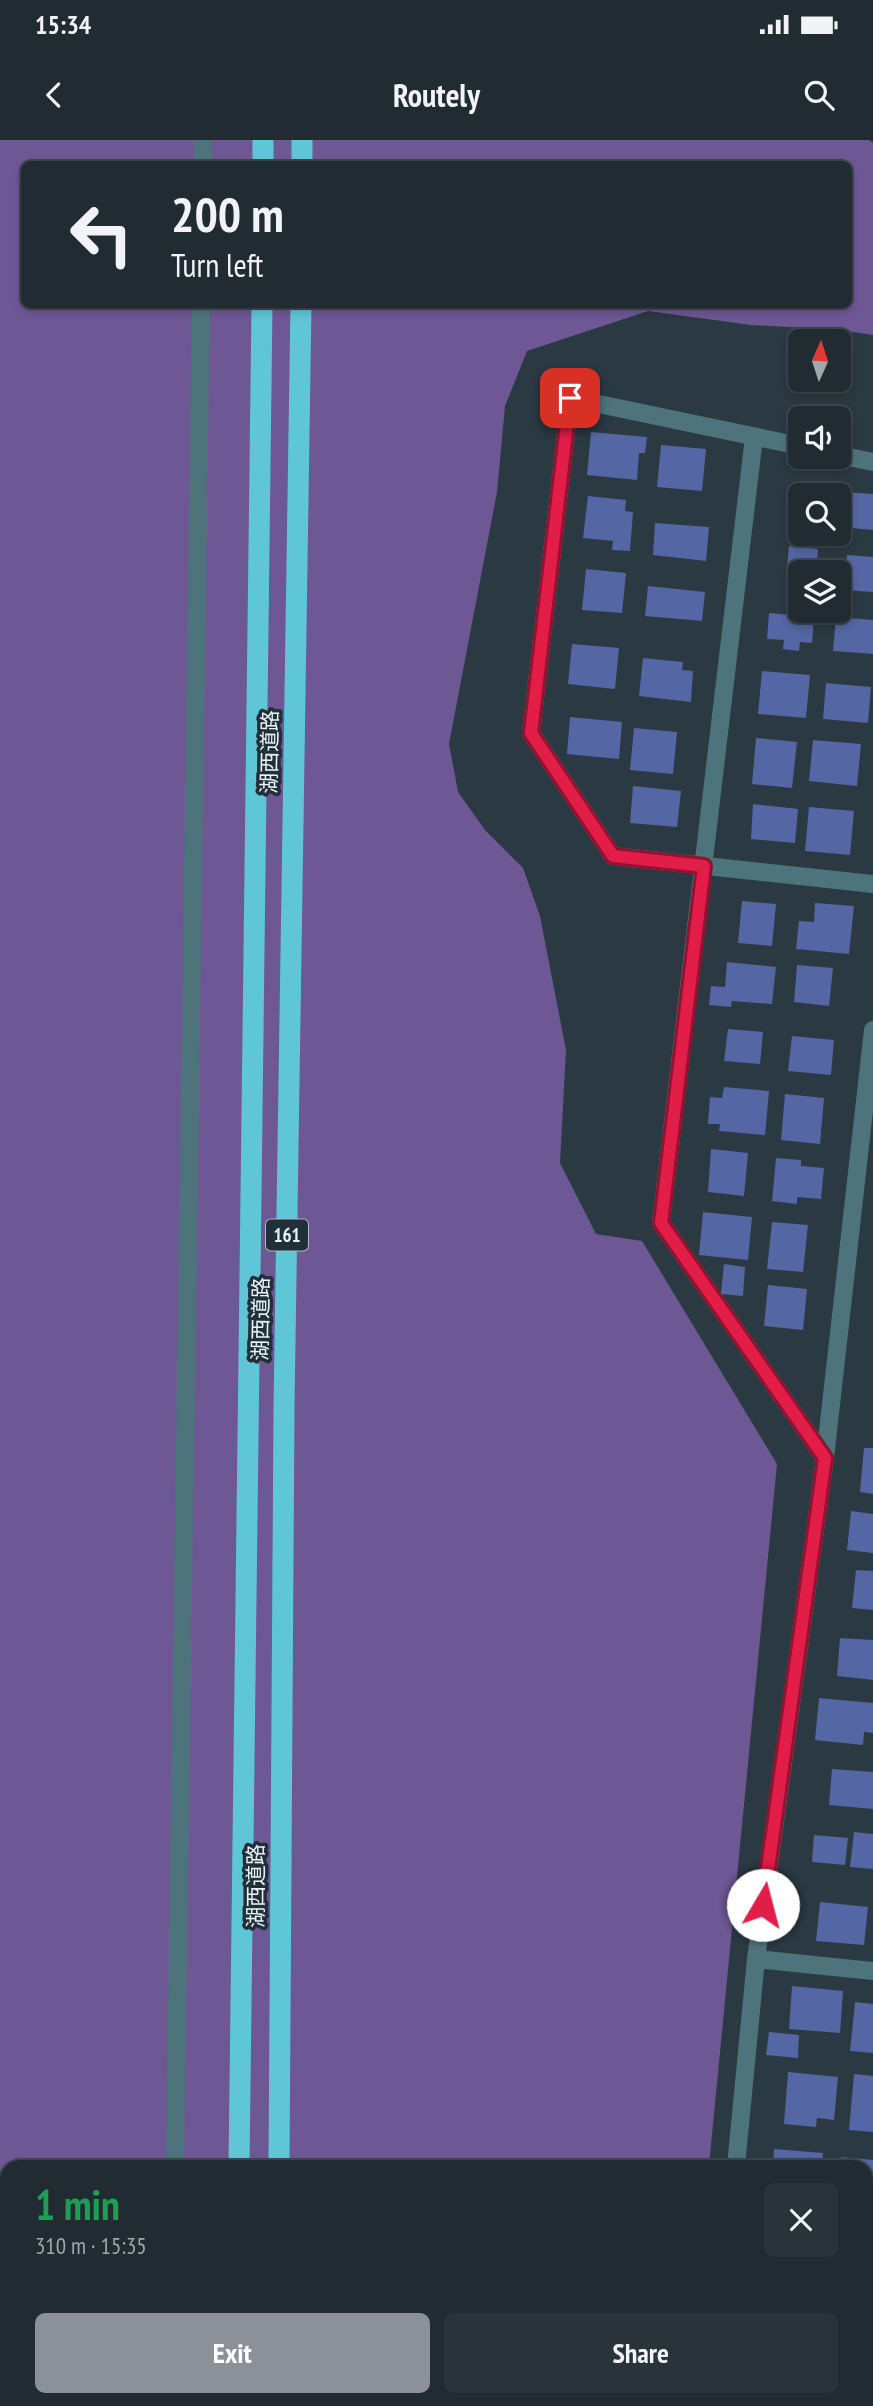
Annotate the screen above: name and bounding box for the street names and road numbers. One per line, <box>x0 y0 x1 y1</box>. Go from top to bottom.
street label: 湖西道路 <box>255 710 284 794</box>
road number: 161 <box>266 1219 308 1250</box>
street label: 湖西道路 <box>246 1277 275 1361</box>
street label: 湖西道路 <box>242 1844 269 1928</box>

